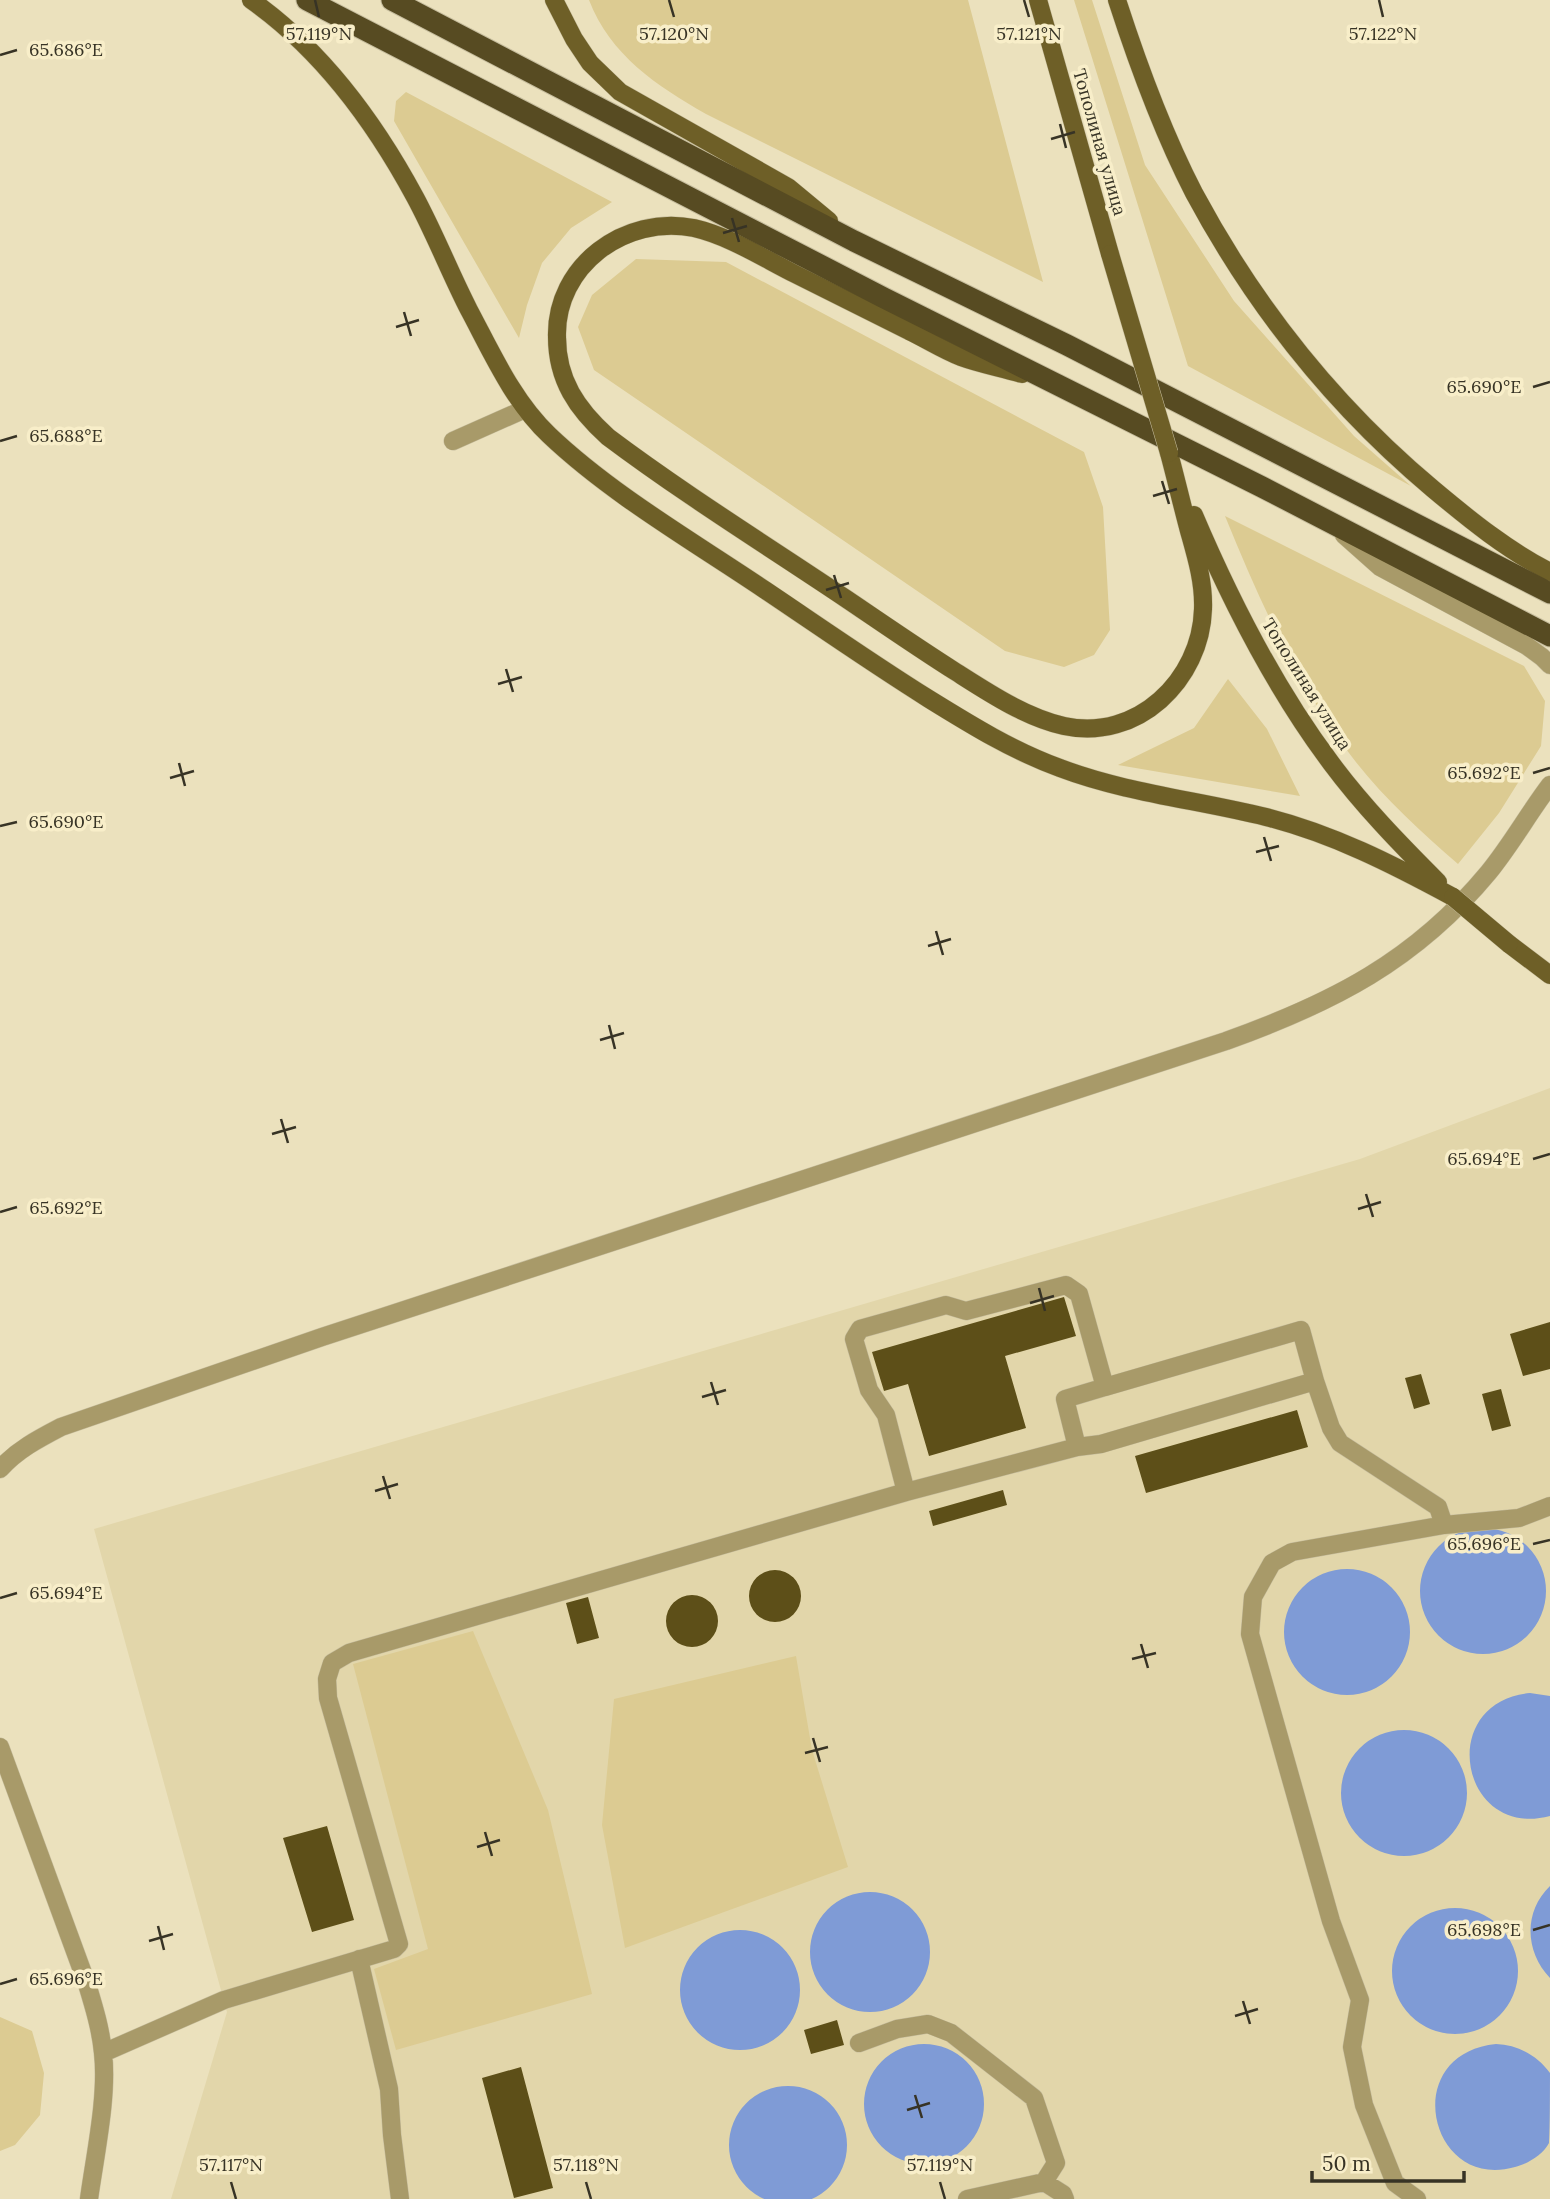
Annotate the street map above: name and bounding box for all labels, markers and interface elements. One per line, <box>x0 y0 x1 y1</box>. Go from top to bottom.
text: 57.119°N <box>286 22 352 45</box>
text: 57.120°N <box>639 22 709 45</box>
text: 57.121°N <box>996 22 1062 45</box>
text: 57.122°N <box>1349 22 1417 45</box>
text: 65.686°E <box>29 38 103 61</box>
street label: Тополиная улица <box>1068 66 1132 218</box>
text: 65.690°E <box>1447 375 1521 398</box>
text: 65.688°E <box>29 424 103 447</box>
street label: Тополиная улица <box>1257 614 1357 754</box>
text: 65.692°E <box>1447 761 1521 784</box>
text: 65.690°E <box>29 810 103 833</box>
text: 65.694°E <box>1447 1147 1521 1170</box>
text: 65.692°E <box>29 1196 103 1219</box>
text: 65.696°E <box>1447 1532 1521 1555</box>
text: 65.694°E <box>29 1581 103 1604</box>
text: 65.698°E <box>1447 1918 1521 1941</box>
text: 65.696°E <box>29 1967 103 1990</box>
scale bar <box>1312 2140 1464 2184</box>
text: 50 m <box>1322 2150 1371 2177</box>
text: 57.117°N <box>199 2153 263 2176</box>
text: 57.118°N <box>553 2153 619 2176</box>
text: 57.119°N <box>907 2153 973 2176</box>

